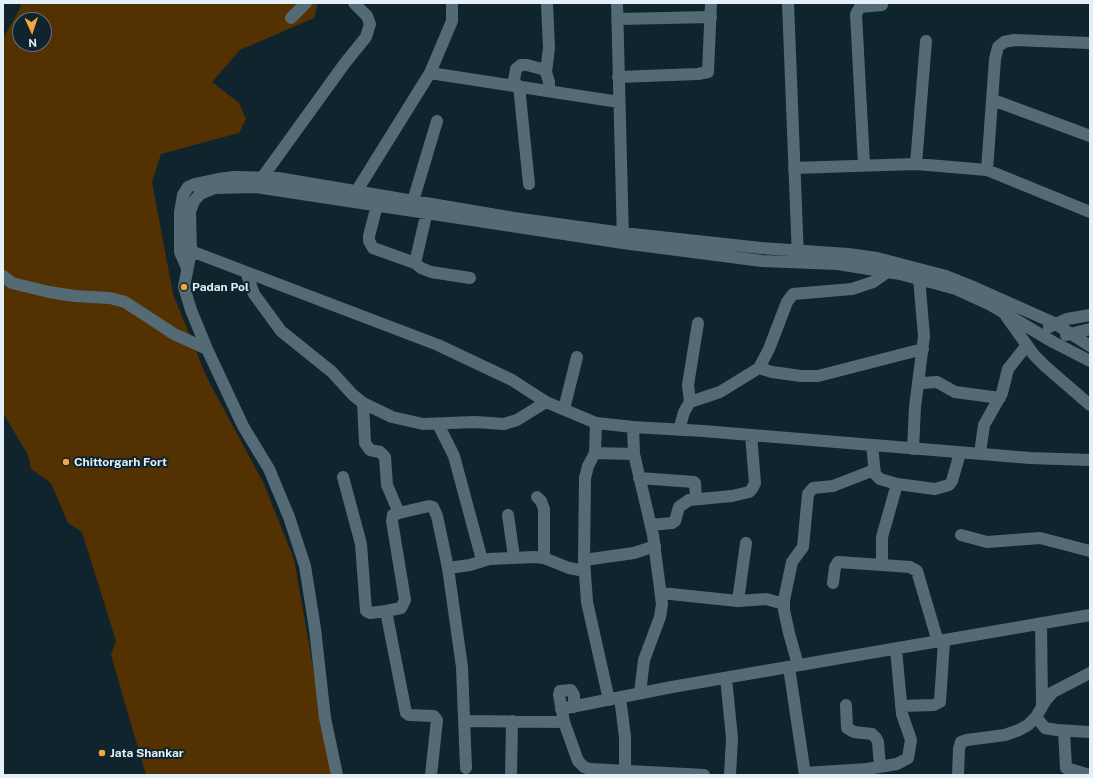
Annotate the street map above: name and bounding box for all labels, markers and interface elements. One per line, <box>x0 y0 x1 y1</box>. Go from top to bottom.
north arrow <box>12 12 52 52</box>
text: N <box>28 37 37 49</box>
place label: Padan Pol <box>192 280 249 294</box>
marker: Padan Pol <box>179 282 189 292</box>
place label: Chittorgarh Fort <box>74 455 167 469</box>
marker: Chittorgarh Fort <box>61 457 71 467</box>
place label: Jata Shankar <box>110 746 184 760</box>
marker: Jata Shankar <box>97 748 107 758</box>

